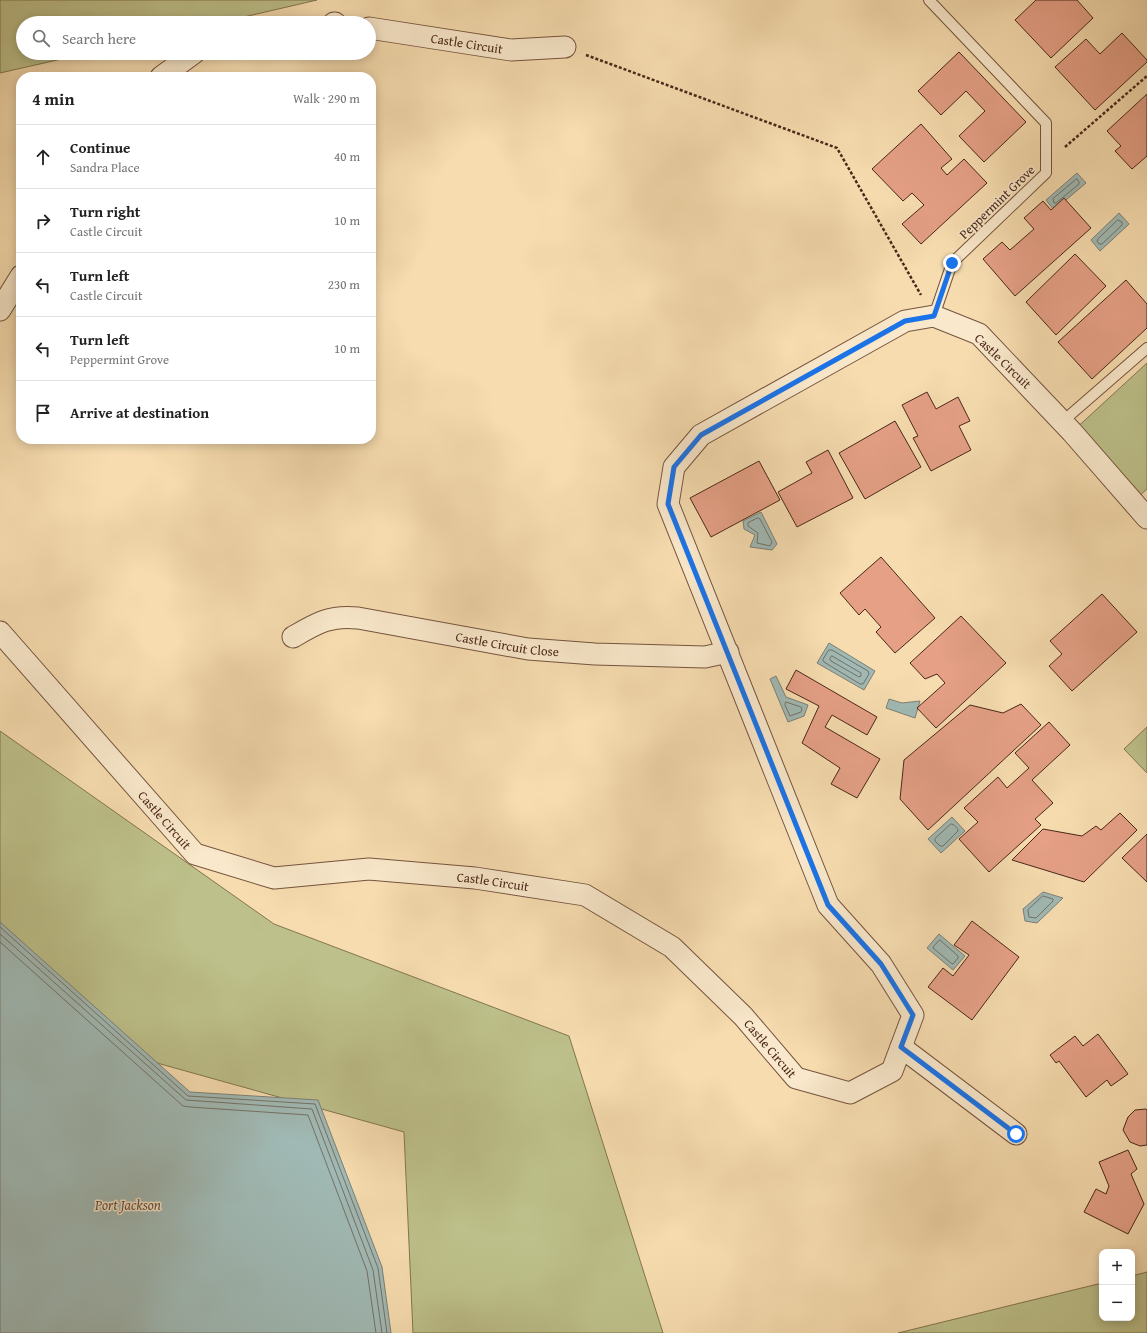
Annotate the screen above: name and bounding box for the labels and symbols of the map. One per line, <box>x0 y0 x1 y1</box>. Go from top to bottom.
street label: Castle Circuit <box>430 28 505 58</box>
street label: Peppermint Grove <box>955 161 1039 243</box>
route end <box>943 254 961 272</box>
street label: Castle Circuit <box>970 329 1036 393</box>
street label: Castle Circuit Close <box>454 627 560 661</box>
street label: Castle Circuit <box>134 786 196 854</box>
street label: Castle Circuit <box>456 867 531 896</box>
street label: Castle Circuit <box>740 1015 802 1082</box>
route start <box>1007 1125 1025 1143</box>
water label: Port Jackson <box>94 1195 161 1215</box>

